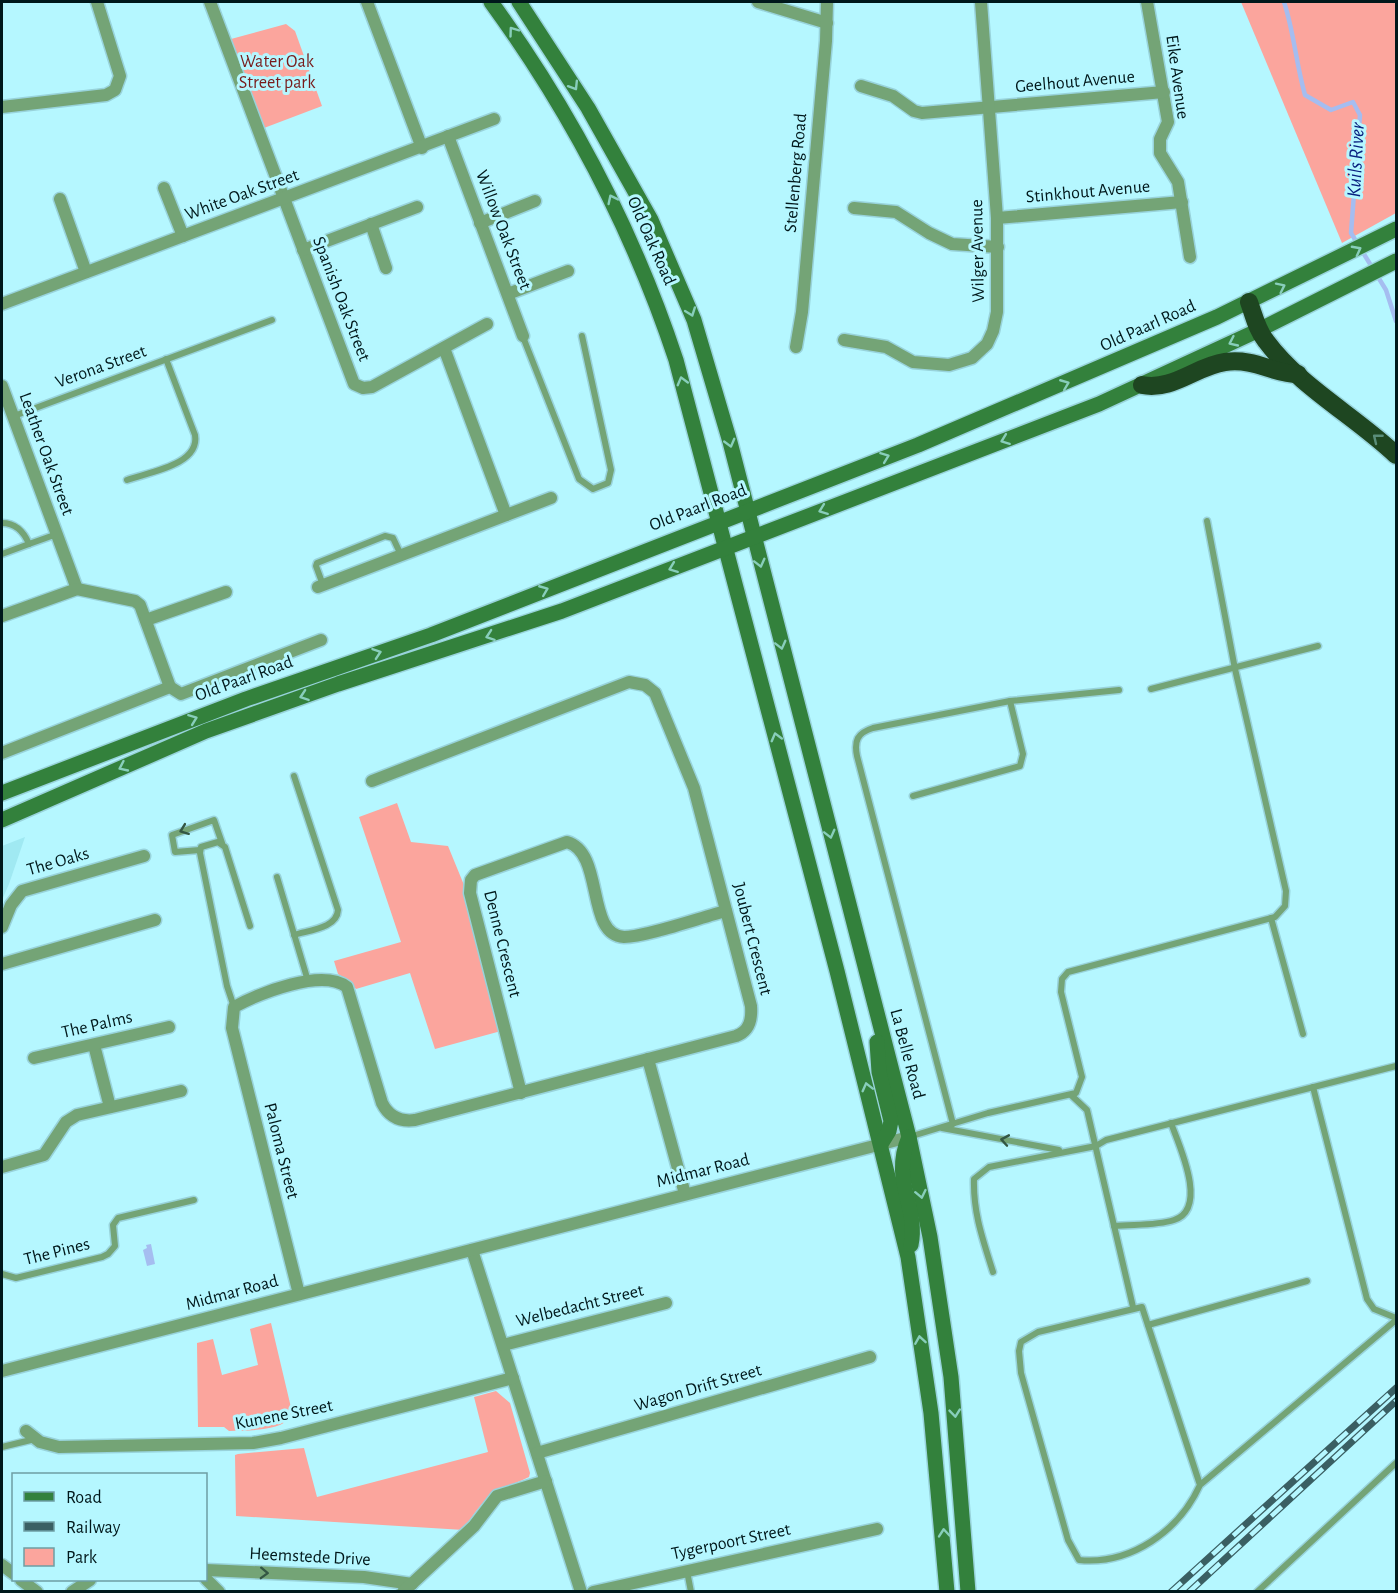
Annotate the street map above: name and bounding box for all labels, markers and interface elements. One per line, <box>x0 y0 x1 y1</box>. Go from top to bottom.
one-way arrow <box>509 27 520 38</box>
street label: Eike Avenue <box>1162 34 1192 120</box>
park label: Water Oak Street park <box>239 53 316 92</box>
street label: Geelhout Avenue <box>1014 68 1136 96</box>
one-way arrow <box>566 79 577 90</box>
street label: Stellenberg Road <box>782 113 810 233</box>
water label: Kuils River <box>1344 122 1368 198</box>
street label: White Oak Street <box>183 166 302 224</box>
street label: Willow Oak Street <box>472 168 534 292</box>
street label: Stinkhout Avenue <box>1025 178 1151 206</box>
street label: Old Oak Road <box>623 194 679 288</box>
one-way arrow <box>607 195 619 206</box>
street label: Wilger Avenue <box>968 199 988 303</box>
street label: Spanish Oak Street <box>309 234 373 364</box>
one-way arrow <box>1351 246 1362 257</box>
one-way arrow <box>1275 282 1286 294</box>
street label: Old Paarl Road <box>1097 297 1199 355</box>
one-way arrow <box>683 306 696 317</box>
one-way arrow <box>1229 335 1240 347</box>
street label: Verona Street <box>53 342 149 392</box>
one-way arrow <box>677 376 689 387</box>
one-way arrow <box>1059 379 1070 391</box>
street label: Leather Oak Street <box>15 390 77 518</box>
one-way arrow <box>1000 433 1011 446</box>
one-way arrow <box>1373 435 1384 446</box>
one-way arrow <box>723 437 735 448</box>
one-way arrow <box>879 452 889 465</box>
street label: Old Paarl Road <box>647 481 749 535</box>
one-way arrow <box>818 503 829 515</box>
one-way arrow <box>753 558 766 568</box>
one-way arrow <box>668 561 679 573</box>
one-way arrow <box>537 585 548 597</box>
one-way arrow <box>485 628 496 641</box>
one-way arrow <box>773 640 786 650</box>
one-way arrow <box>371 648 382 661</box>
street label: Old Paarl Road <box>193 653 295 705</box>
one-way arrow <box>299 688 310 701</box>
one-way arrow <box>187 714 198 726</box>
one-way arrow <box>771 732 784 742</box>
one-way arrow <box>118 760 129 772</box>
one-way arrow <box>179 822 190 835</box>
one-way arrow <box>823 828 835 839</box>
street label: The Oaks <box>25 845 91 879</box>
street label: Joubert Crescent <box>729 881 775 997</box>
street label: Denne Crescent <box>480 889 524 1000</box>
street label: La Belle Road <box>886 1007 928 1101</box>
street label: The Palms <box>60 1008 134 1042</box>
one-way arrow <box>861 1082 874 1092</box>
street label: Paloma Street <box>260 1101 302 1201</box>
one-way arrow <box>1000 1134 1010 1147</box>
street label: Midmar Road <box>655 1151 751 1191</box>
one-way arrow <box>914 1189 927 1199</box>
street label: The Pines <box>22 1235 92 1269</box>
street label: Midmar Road <box>184 1272 280 1314</box>
street label: Welbedacht Street <box>514 1281 646 1331</box>
one-way arrow <box>915 1335 927 1344</box>
street label: Wagon Drift Street <box>632 1361 764 1415</box>
street label: Kunene Street <box>234 1397 335 1433</box>
one-way arrow <box>948 1408 961 1417</box>
legend <box>12 1473 207 1581</box>
text: Road <box>66 1489 102 1507</box>
text: Railway <box>66 1519 121 1537</box>
street label: Tygerpoort Street <box>670 1521 792 1563</box>
one-way arrow <box>937 1529 950 1538</box>
street label: Heemstede Drive <box>249 1545 371 1569</box>
text: Park <box>66 1549 98 1567</box>
one-way arrow <box>259 1566 268 1579</box>

